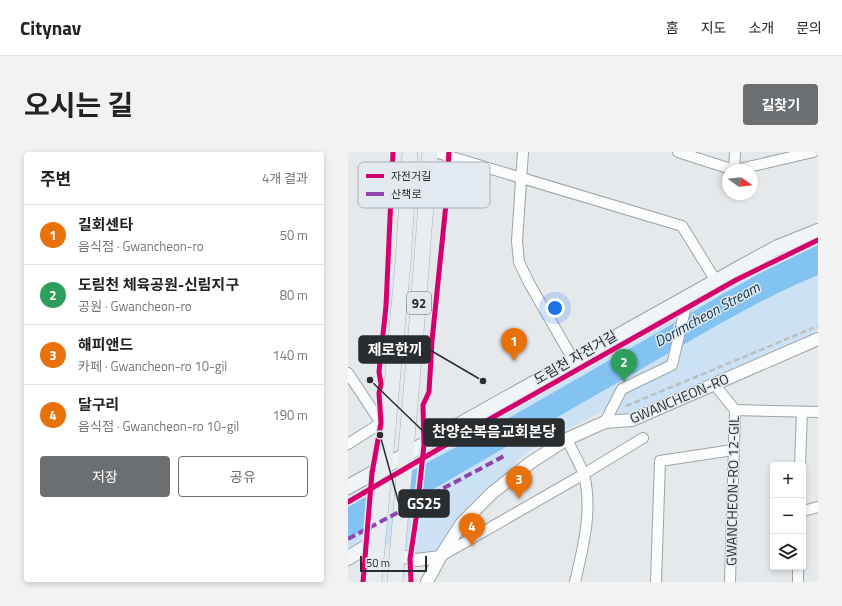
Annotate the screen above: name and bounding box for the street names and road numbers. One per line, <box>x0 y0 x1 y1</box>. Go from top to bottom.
road number: 92 <box>407 292 431 314</box>
street label: 도림천 자전거길 <box>529 325 621 389</box>
street label: GWANCHEON-RO <box>626 368 732 428</box>
street label: GWANCHEON-RO 12-GIL <box>720 416 744 566</box>

